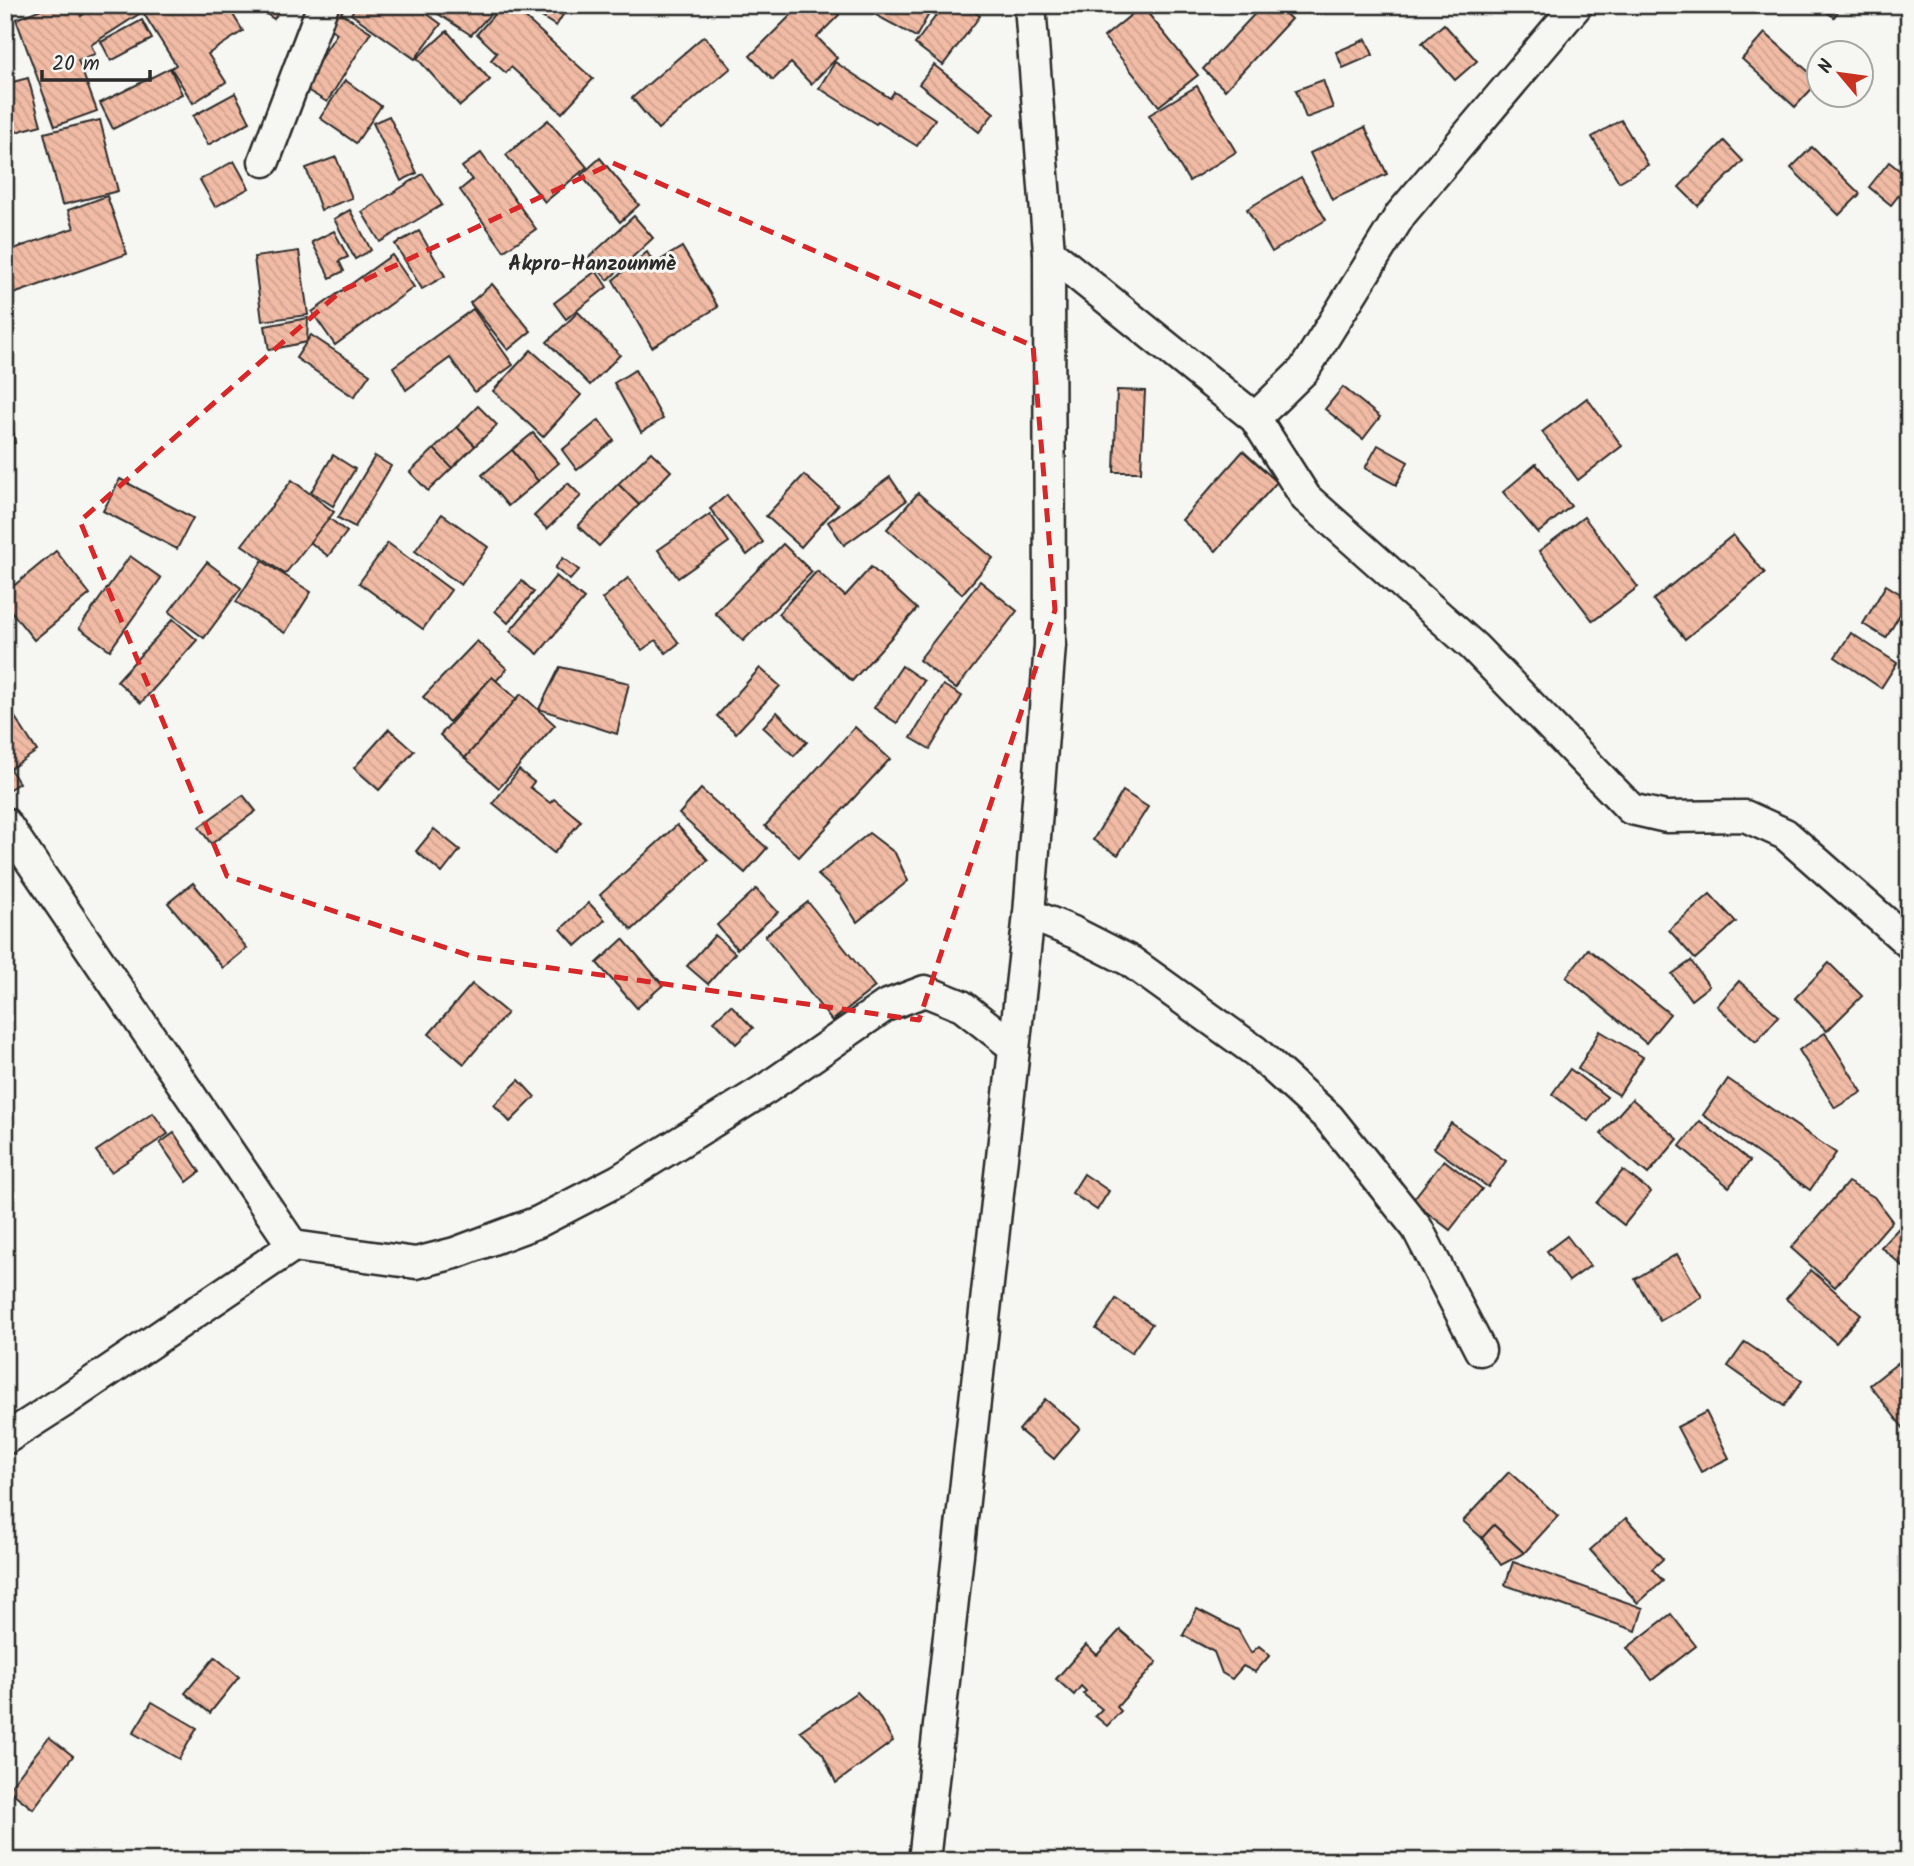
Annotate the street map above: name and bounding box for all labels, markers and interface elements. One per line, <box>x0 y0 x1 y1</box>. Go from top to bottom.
scale bar <box>42 38 150 82</box>
north arrow <box>1806 38 1876 108</box>
text: 20 m <box>52 48 100 81</box>
text: N <box>1811 54 1843 79</box>
district label: Akpro-Hanzounmè <box>508 248 676 281</box>

